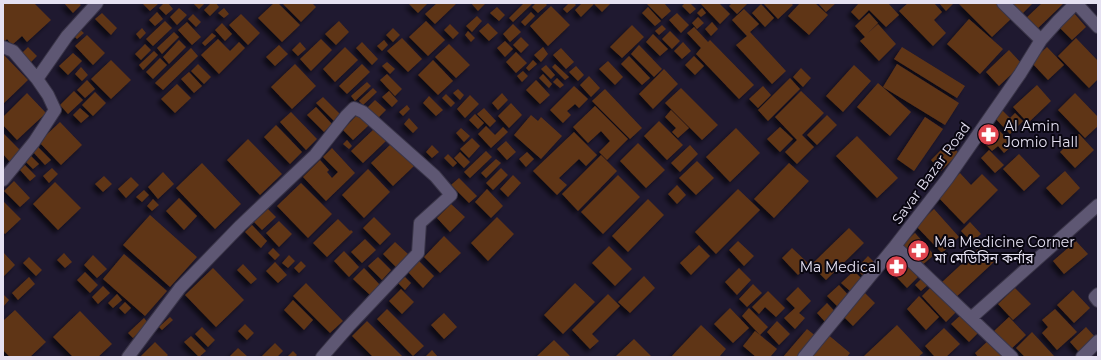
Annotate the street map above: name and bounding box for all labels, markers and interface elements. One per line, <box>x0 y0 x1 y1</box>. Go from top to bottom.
place label: Al Amin Jomio Hall <box>1003 117 1078 151</box>
street label: Savar Bazar Road <box>888 118 974 228</box>
pharmacy icon: Al Amin Jomio Hall <box>976 121 1002 147</box>
place label: Ma Medicine Corner মা মেডিসিন কর্নার <box>933 233 1075 267</box>
pharmacy icon: Ma Medicine Corner মা মেডিসিন কর্নার <box>905 237 931 263</box>
pharmacy icon: Ma Medical <box>883 254 909 280</box>
place label: Ma Medical <box>800 258 880 276</box>

